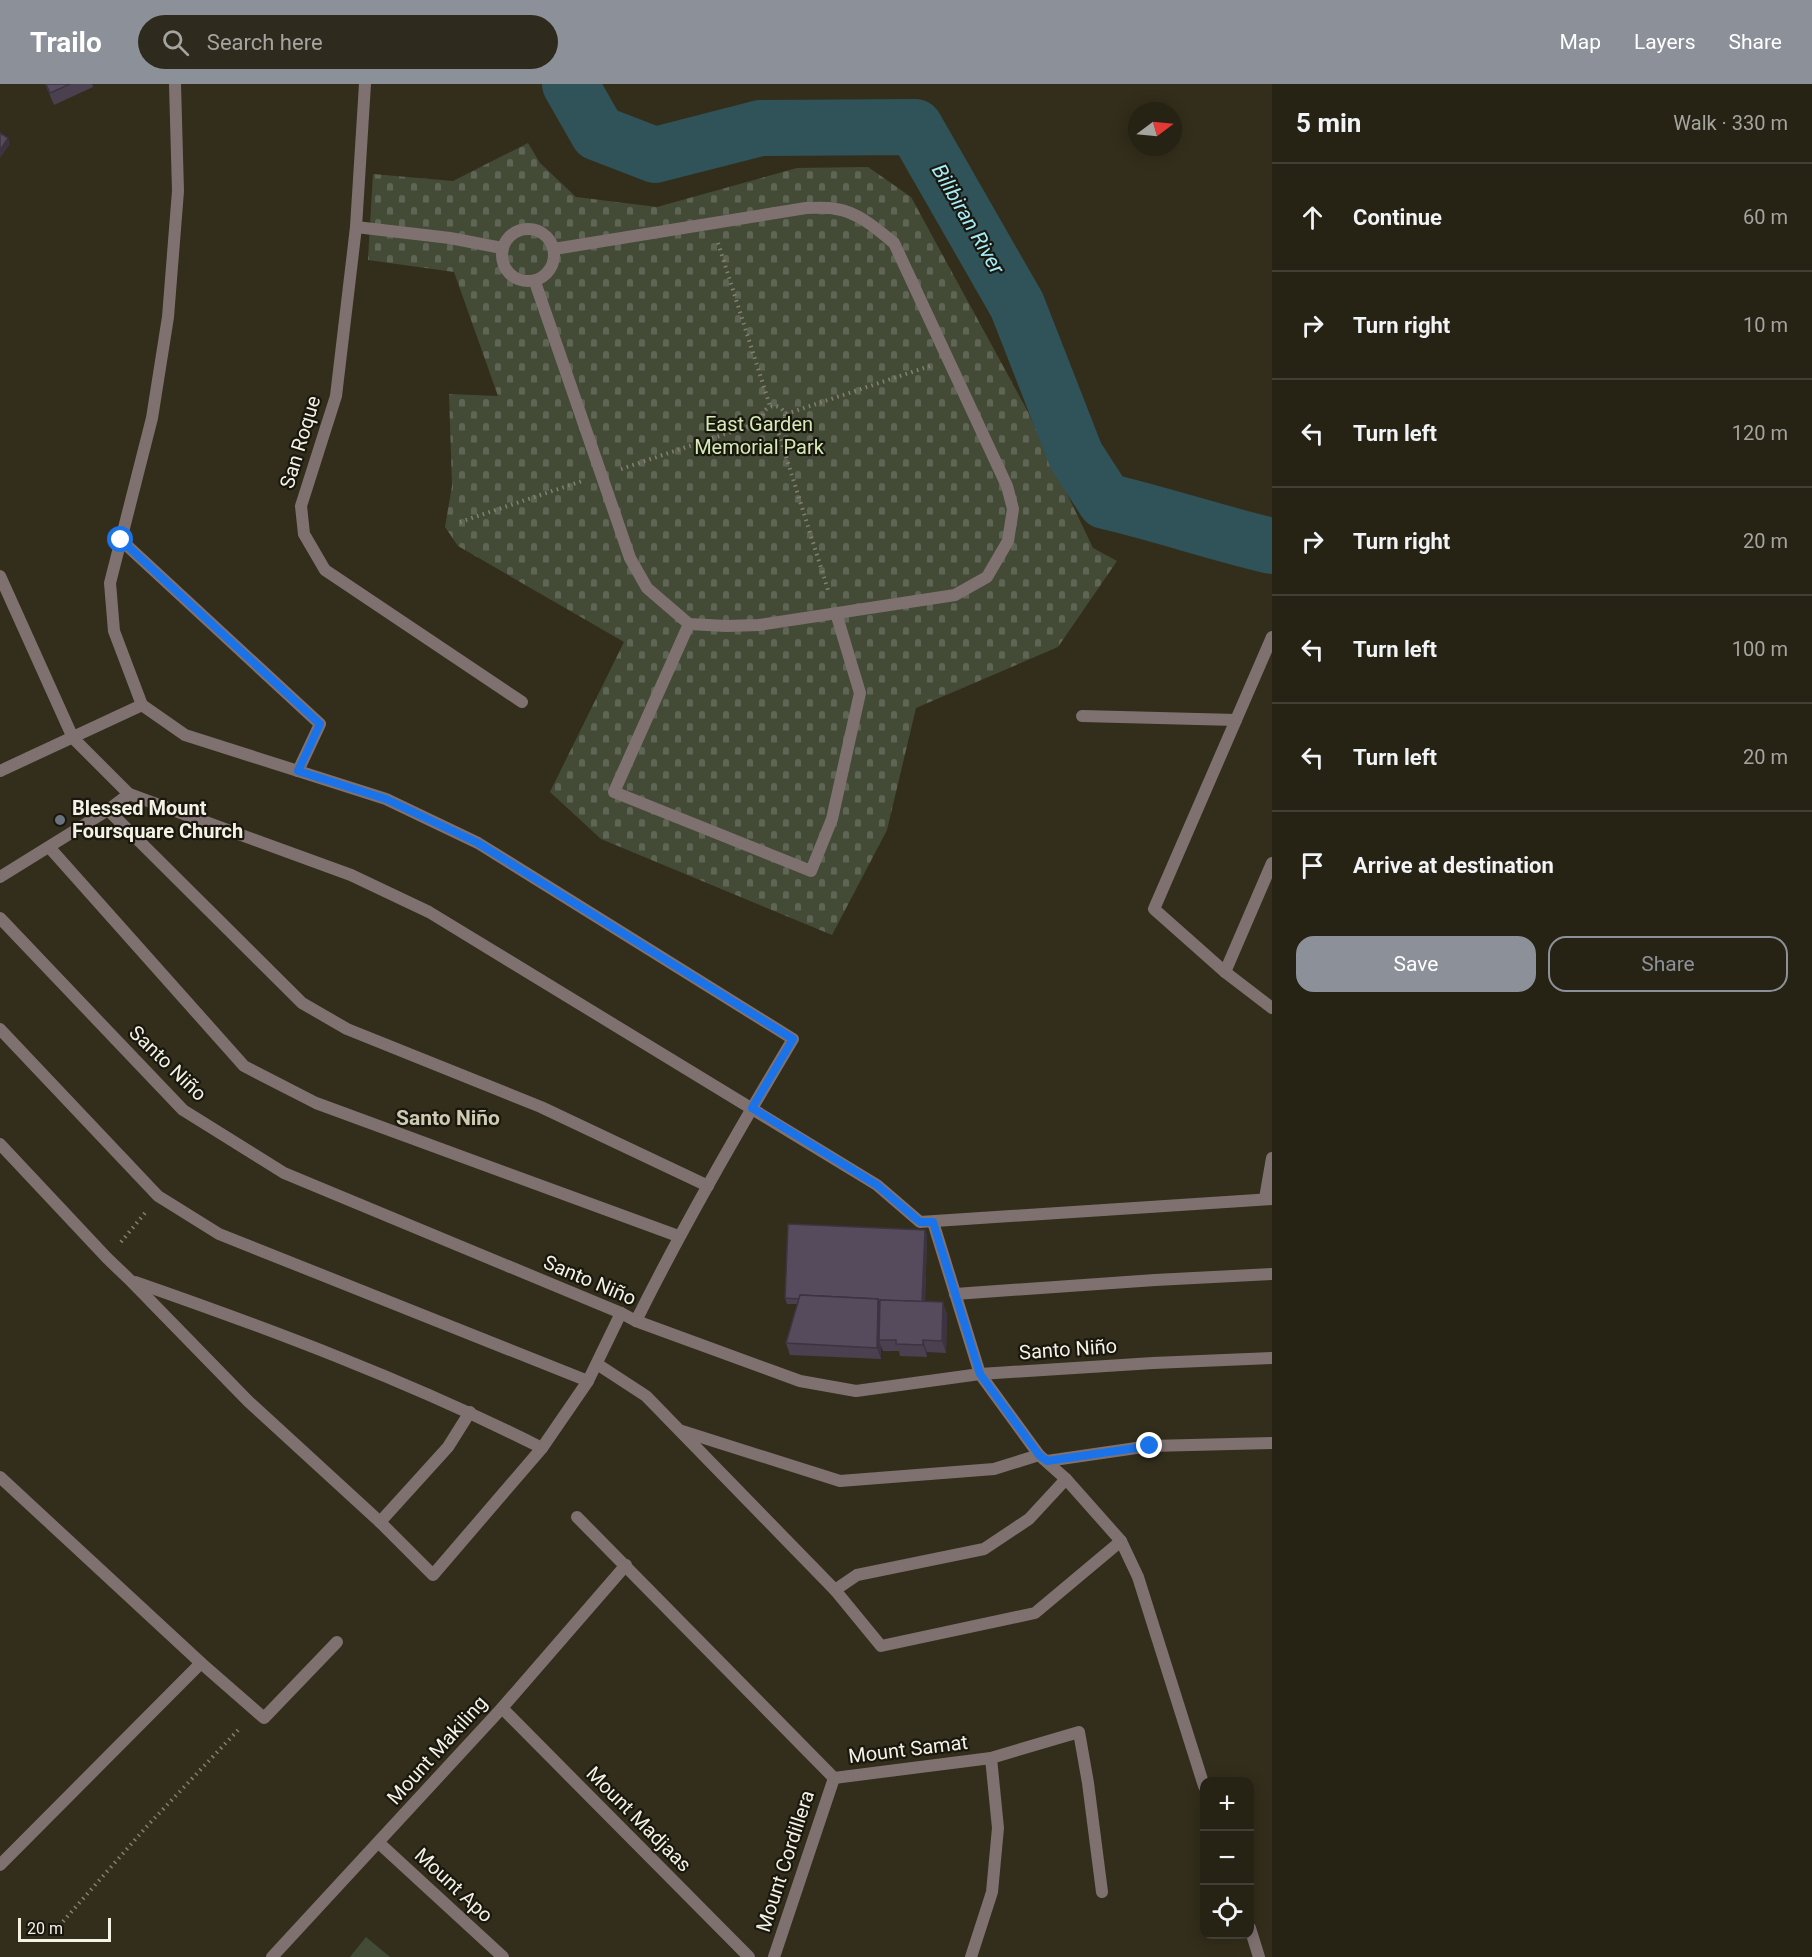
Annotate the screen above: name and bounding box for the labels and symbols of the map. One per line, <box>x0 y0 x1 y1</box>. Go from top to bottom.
north arrow <box>1128 102 1182 156</box>
water label: Bilibiran River <box>927 160 1010 279</box>
street label: San Roque <box>275 393 325 491</box>
park label: East Garden Memorial Park <box>694 412 825 459</box>
route start <box>107 526 133 552</box>
place label: Blessed Mount Foursquare Church <box>72 796 243 843</box>
marker: Blessed Mount Foursquare Church <box>53 813 67 827</box>
street label: Santo Niño <box>124 1020 212 1106</box>
district label: Santo Niño <box>396 1106 500 1130</box>
street label: Santo Niño <box>540 1250 640 1310</box>
street label: Santo Niño <box>1018 1334 1118 1364</box>
route end <box>1136 1432 1162 1458</box>
street label: Mount Makiling <box>382 1691 492 1809</box>
street label: Mount Samat <box>847 1730 969 1768</box>
street label: Mount Madjaas <box>581 1761 697 1877</box>
street label: Mount Cordillera <box>751 1787 819 1935</box>
street label: Mount Apo <box>410 1843 498 1927</box>
scale bar <box>18 1915 111 1942</box>

